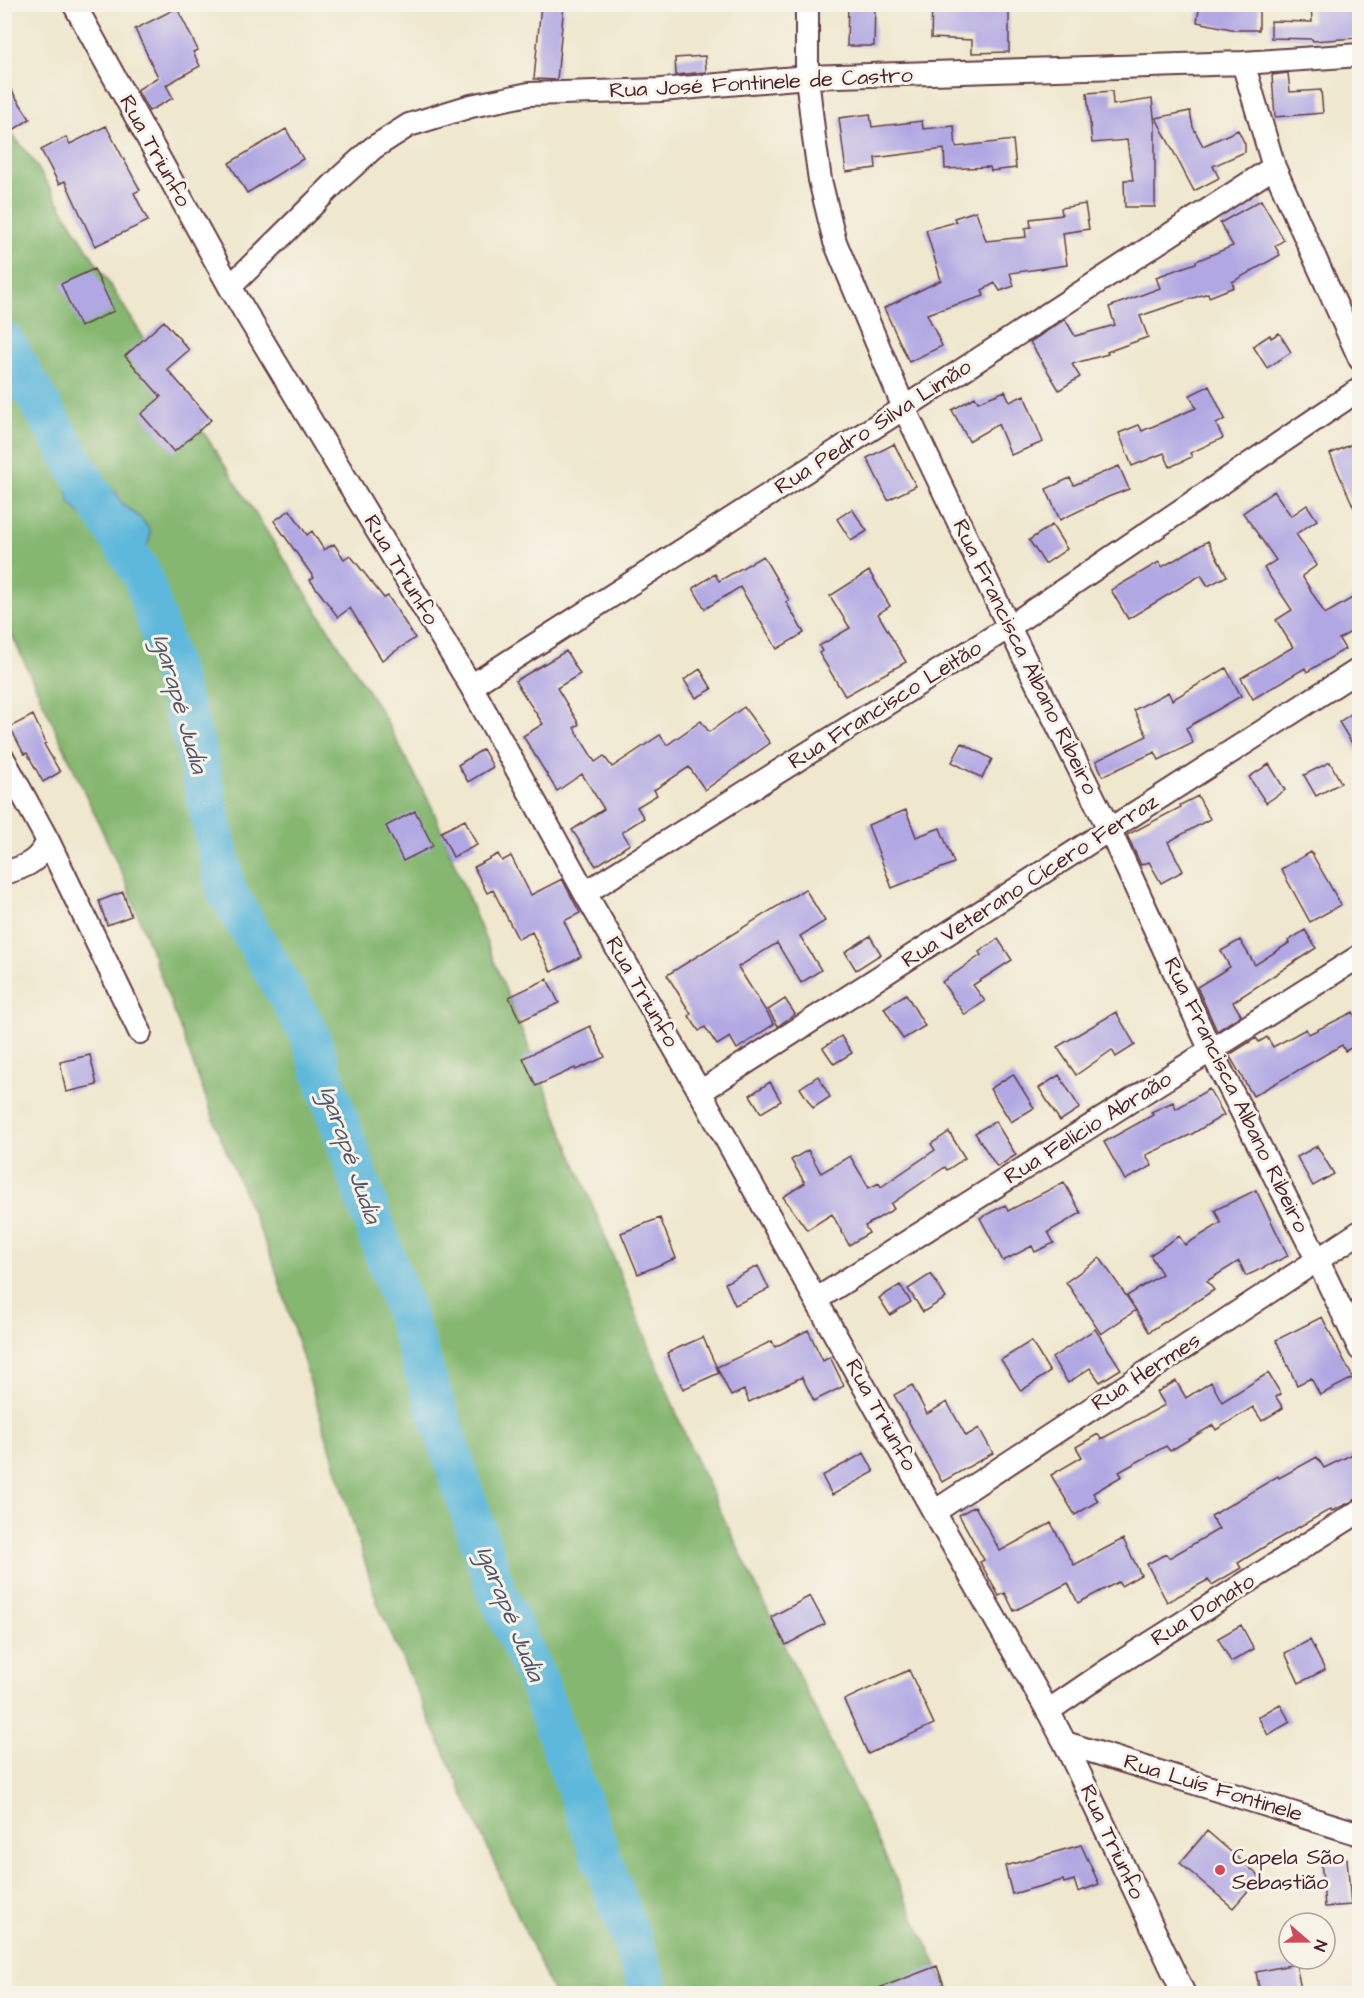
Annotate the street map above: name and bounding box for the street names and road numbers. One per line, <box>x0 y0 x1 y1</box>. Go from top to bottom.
street label: Rua José Fontinele de Castro <box>609 60 914 106</box>
street label: Rua Triunfo <box>111 89 199 213</box>
street label: Rua Pedro Silva Limão <box>769 351 978 502</box>
street label: Rua Triunfo <box>356 509 446 632</box>
street label: Rua Francisca Albano Ribeiro <box>945 514 1106 801</box>
street label: Rua Francisco Leitão <box>782 633 988 777</box>
street label: Rua Veterano Cícero Ferraz <box>896 786 1165 976</box>
street label: Rua Triunfo <box>598 931 687 1054</box>
street label: Rua Francisca Albano Ribeiro <box>1156 952 1317 1239</box>
street label: Rua Felício Abraão <box>998 1064 1178 1192</box>
street label: Rua Hermes <box>1085 1325 1207 1419</box>
street label: Rua Triunfo <box>837 1353 925 1477</box>
street label: Rua Donato <box>1145 1566 1261 1654</box>
street label: Rua Luís Fontinele <box>1120 1746 1306 1830</box>
street label: Rua Triunfo <box>1072 1779 1152 1905</box>

